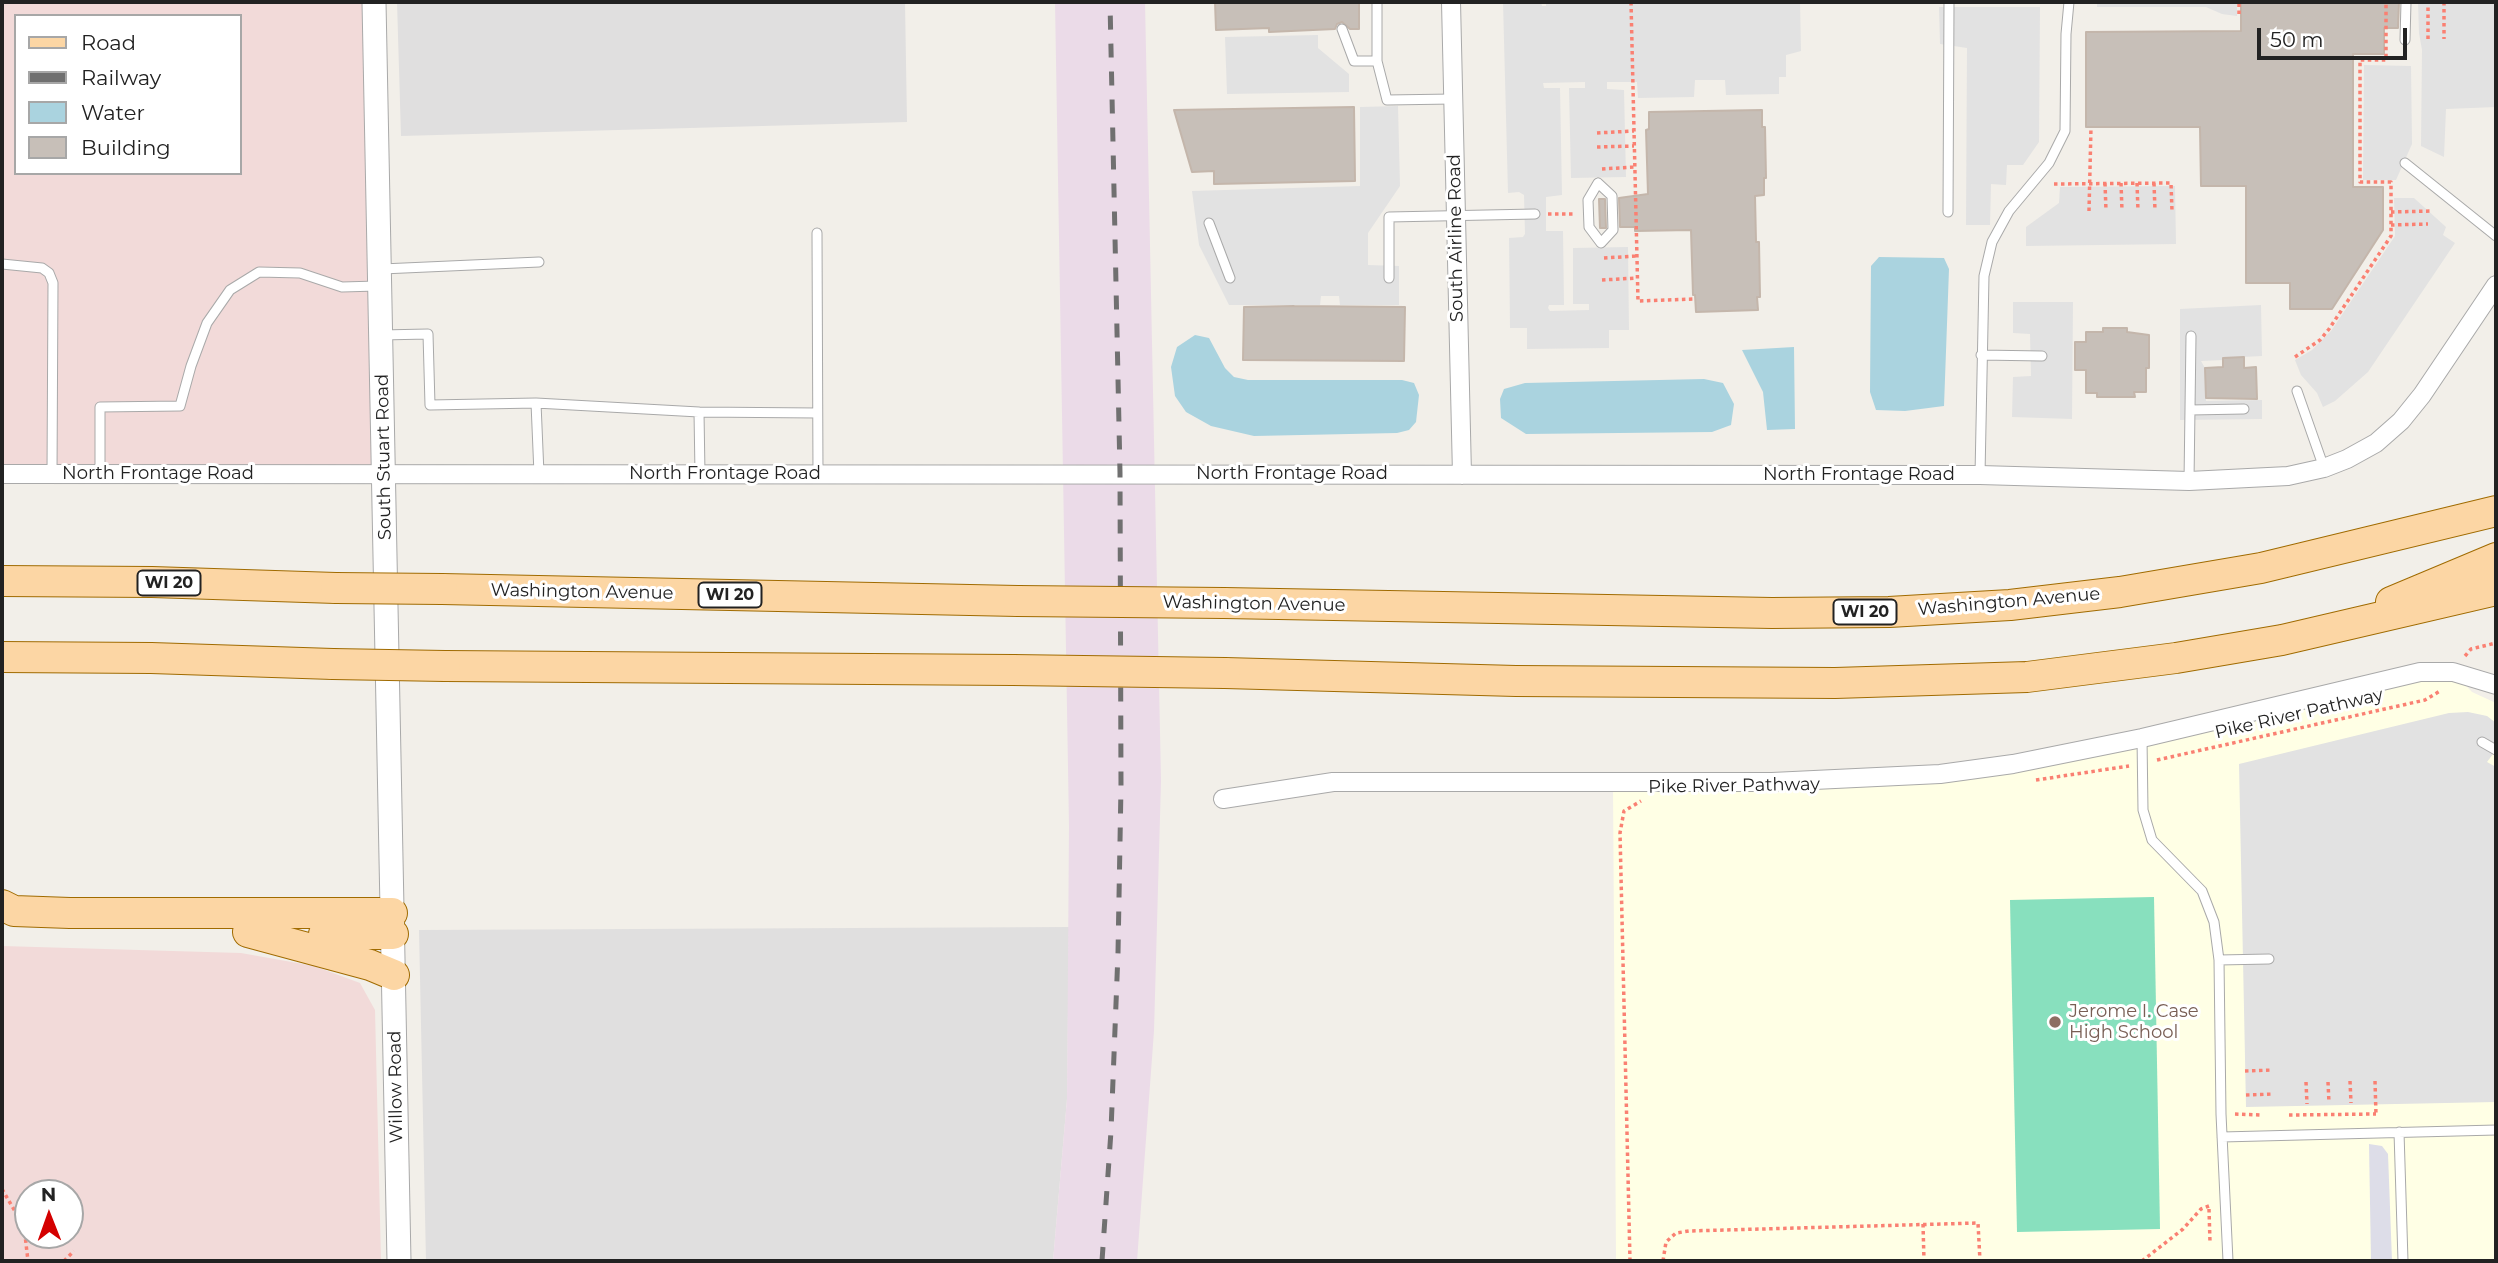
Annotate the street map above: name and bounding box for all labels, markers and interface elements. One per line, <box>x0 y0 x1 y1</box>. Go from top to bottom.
legend <box>14 14 242 175</box>
scale bar <box>2260 14 2410 58</box>
text: 50 m <box>2270 27 2324 52</box>
text: Road <box>81 30 136 55</box>
text: Railway <box>81 65 161 90</box>
text: Water <box>81 100 145 125</box>
text: Building <box>81 135 171 160</box>
street label: South Airline Road <box>1444 154 1468 322</box>
street label: South Stuart Road <box>372 374 396 540</box>
street label: North Frontage Road <box>62 463 254 485</box>
street label: North Frontage Road <box>629 463 821 485</box>
street label: North Frontage Road <box>1196 463 1388 485</box>
street label: North Frontage Road <box>1763 464 1955 486</box>
road number: WI 20 <box>138 570 200 596</box>
street label: Washington Avenue <box>490 580 674 604</box>
road number: WI 20 <box>698 582 762 608</box>
street label: Washington Avenue <box>1917 583 2101 621</box>
street label: Washington Avenue <box>1162 592 1346 616</box>
road number: WI 20 <box>1834 600 1896 624</box>
street label: Pike River Pathway <box>2213 684 2385 744</box>
street label: Pike River Pathway <box>1648 774 1820 798</box>
place label: Jerome I. Case High School <box>2069 1001 2199 1044</box>
marker: Jerome I. Case High School <box>2047 1014 2063 1030</box>
street label: Willow Road <box>384 1030 408 1144</box>
north arrow <box>14 1179 84 1249</box>
text: N <box>41 1183 57 1206</box>

